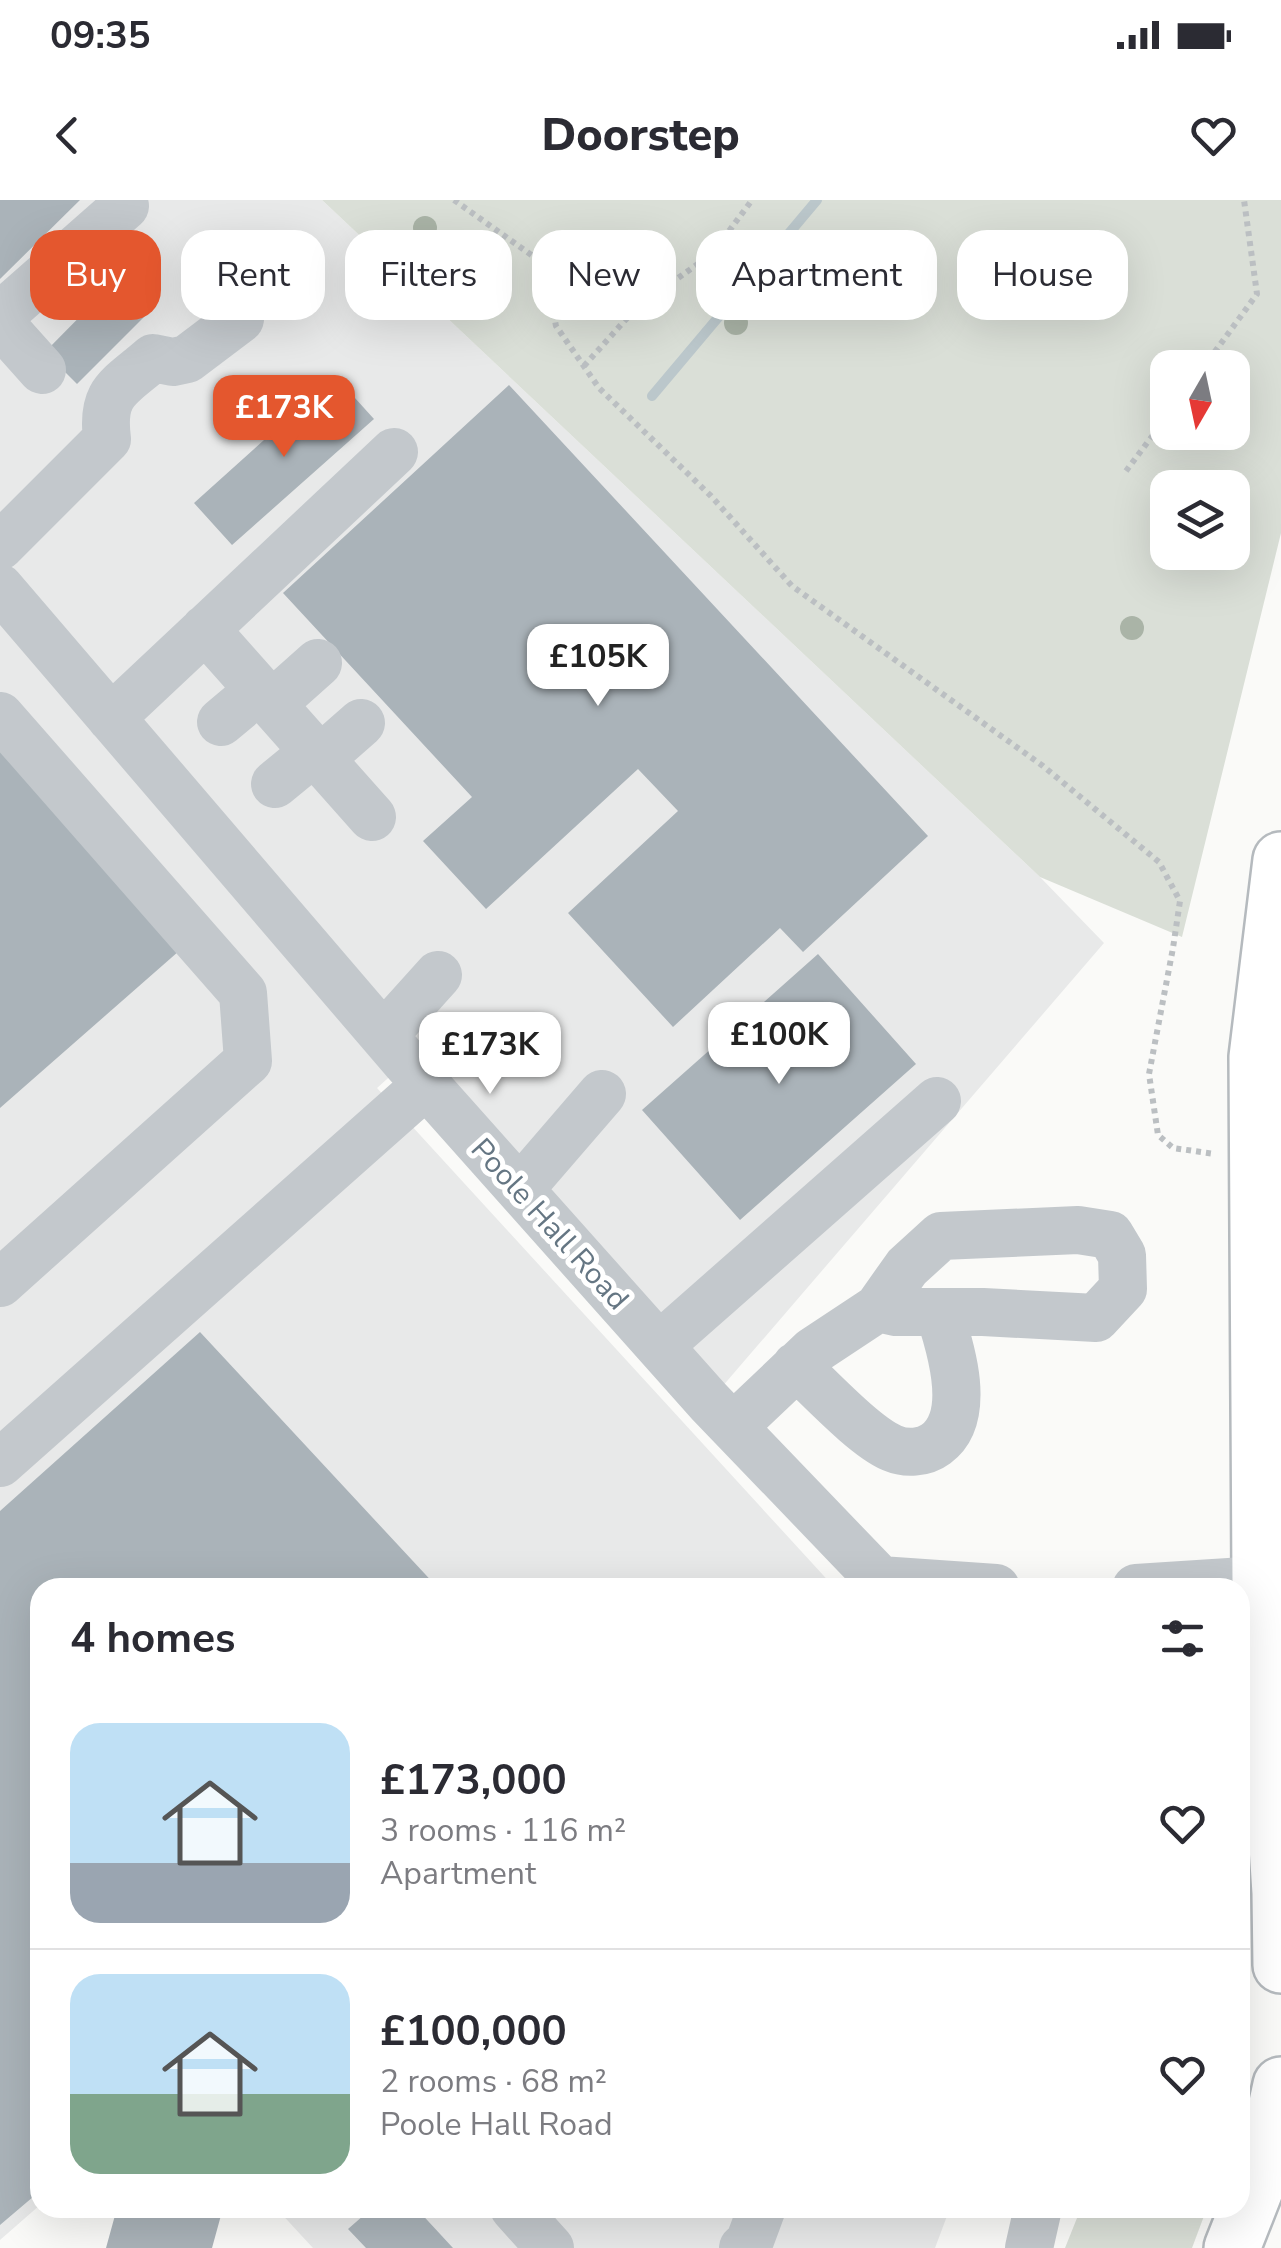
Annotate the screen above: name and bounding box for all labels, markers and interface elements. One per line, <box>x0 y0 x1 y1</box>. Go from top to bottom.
text: 09:35 <box>50 10 151 61</box>
text: Doorstep <box>541 105 740 166</box>
icon: back <box>40 108 95 163</box>
icon: heart <box>1186 108 1241 163</box>
chip: Buy <box>30 230 161 320</box>
chip: Rent <box>181 230 325 320</box>
chip: Filters <box>345 230 512 320</box>
chip: New <box>532 230 676 320</box>
chip: Apartment <box>696 230 937 320</box>
chip: House <box>957 230 1128 320</box>
north arrow <box>1150 350 1250 450</box>
map controls <box>1150 350 1250 570</box>
pin: £173K <box>214 375 354 460</box>
text: £173K <box>235 386 333 429</box>
button: layers <box>1150 470 1250 570</box>
pin: £105K <box>528 624 668 709</box>
text: £105K <box>549 635 647 678</box>
pin: £100K <box>709 1002 849 1087</box>
pin: £173K <box>420 1012 560 1097</box>
text: £100K <box>730 1013 828 1056</box>
text: £173K <box>441 1023 539 1066</box>
street label: Poole Hall Road <box>461 1130 638 1319</box>
text: 4 homes <box>70 1610 235 1667</box>
icon: filters <box>1155 1611 1210 1666</box>
text: £173,000 <box>380 1752 567 1809</box>
icon: home <box>150 1763 270 1883</box>
icon: heart <box>1155 1796 1210 1851</box>
text: 3 rooms · 116 m² <box>380 1809 626 1852</box>
text: Apartment <box>380 1852 536 1895</box>
text: £100,000 <box>380 2003 567 2060</box>
icon: home <box>150 2014 270 2134</box>
icon: heart <box>1155 2047 1210 2102</box>
text: 2 rooms · 68 m² <box>380 2060 607 2103</box>
text: Poole Hall Road <box>380 2103 613 2146</box>

